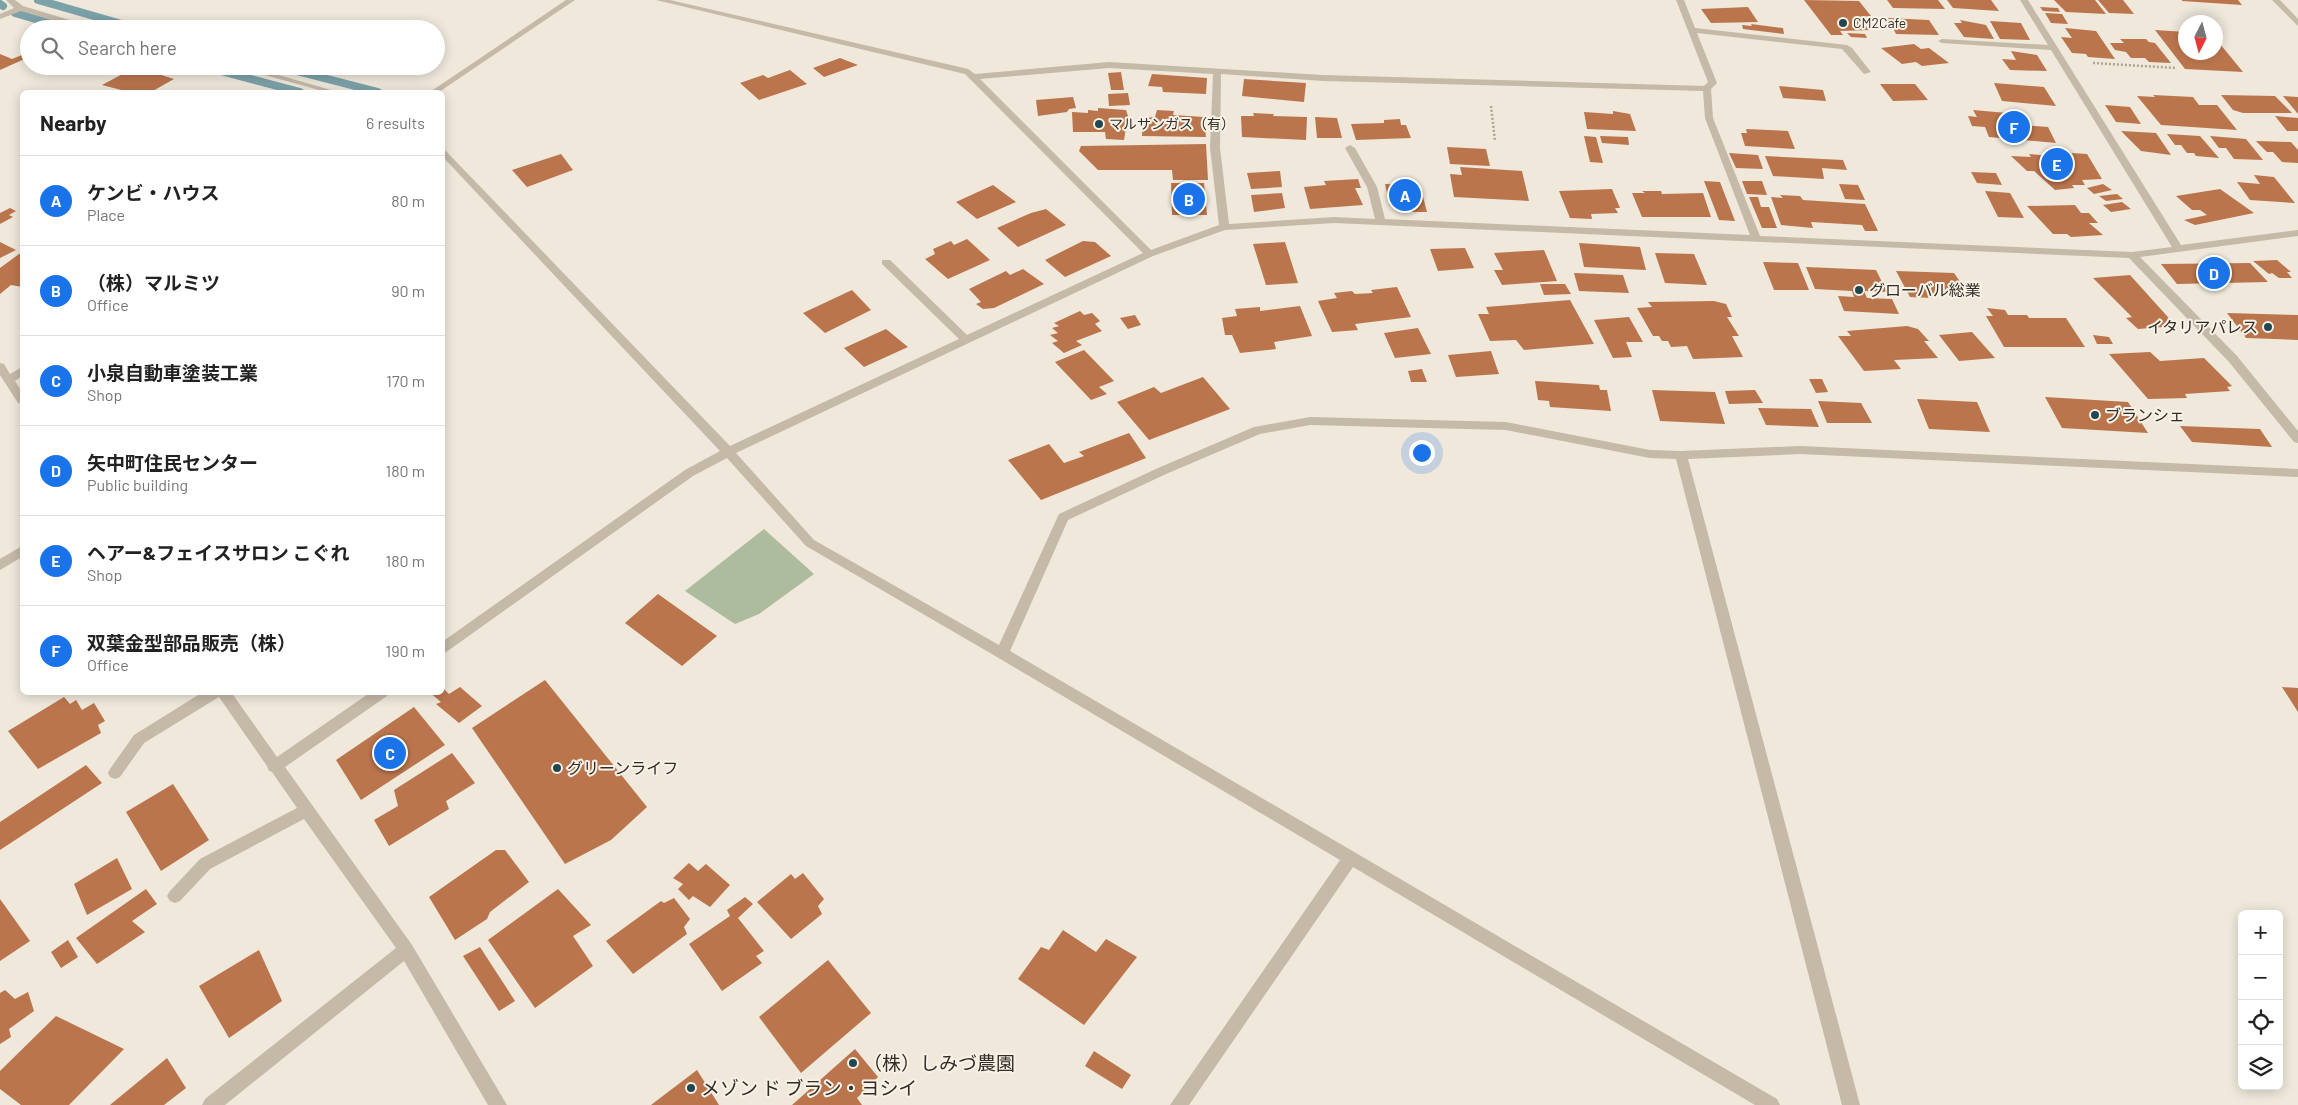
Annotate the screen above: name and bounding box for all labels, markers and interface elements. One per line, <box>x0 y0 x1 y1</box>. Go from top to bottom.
place label: CM2Cafe <box>1853 14 1906 31</box>
north arrow <box>2178 15 2223 60</box>
marker: CM2Cafe <box>1837 17 1849 29</box>
search box <box>20 20 445 75</box>
icon: search <box>38 34 66 62</box>
text: Search here <box>78 36 177 59</box>
pin: F <box>1998 108 2030 146</box>
text: Nearby <box>40 110 106 135</box>
text: 6 results <box>366 113 425 132</box>
place label: マルサンガス（有） <box>1109 115 1235 132</box>
marker: マルサンガス（有） <box>1093 118 1105 130</box>
pin: E <box>2041 145 2073 183</box>
pin: A <box>1389 176 1421 214</box>
pin: B <box>1173 180 1205 218</box>
text: ケンビ・ハウス <box>87 181 219 204</box>
text: A <box>51 191 61 210</box>
text: 80 m <box>391 191 425 210</box>
text: Place <box>87 205 125 224</box>
pin: D <box>2198 254 2230 292</box>
text: （株）マルミツ <box>87 271 220 294</box>
place label: グローバル総業 <box>1869 280 1981 299</box>
text: B <box>51 281 61 300</box>
text: 90 m <box>391 281 425 300</box>
marker: グローバル総業 <box>1853 284 1865 296</box>
text: Office <box>87 295 129 314</box>
place label: イタリアパレス <box>2147 317 2258 336</box>
marker: イタリアパレス <box>2262 321 2274 333</box>
text: 小泉自動車塗装工業 <box>87 361 258 384</box>
text: C <box>51 371 61 390</box>
text: 170 m <box>386 371 425 390</box>
text: Shop <box>87 385 122 404</box>
place label: ブランシェ <box>2105 405 2185 424</box>
marker: ブランシェ <box>2089 409 2101 421</box>
your location <box>1409 440 1435 466</box>
text: 矢中町住民センター <box>87 451 258 474</box>
text: D <box>51 461 61 480</box>
text: 180 m <box>386 461 425 480</box>
text: Public building <box>87 475 188 494</box>
text: ヘアー&フェイスサロン こぐれ <box>87 541 350 564</box>
text: E <box>51 551 61 570</box>
text: 180 m <box>386 551 425 570</box>
text: Shop <box>87 565 122 584</box>
text: 双葉金型部品販売（株） <box>87 631 296 654</box>
text: F <box>52 641 60 660</box>
text: 190 m <box>386 641 425 660</box>
text: Office <box>87 655 129 674</box>
pin: C <box>374 734 406 772</box>
place label: グリーンライフ <box>567 758 678 777</box>
marker: グリーンライフ <box>551 762 563 774</box>
map controls <box>2238 910 2283 1090</box>
button: + <box>2238 910 2283 955</box>
button: − <box>2238 955 2283 1000</box>
button: locate <box>2238 1000 2283 1045</box>
button: layers <box>2238 1045 2283 1090</box>
place label: （株）しみづ農園 <box>863 1051 1015 1074</box>
marker: （株）しみづ農園 <box>847 1057 859 1069</box>
place label: メゾン ド ブラン・ヨシイ <box>701 1076 918 1099</box>
marker: メゾン ド ブラン・ヨシイ <box>685 1082 697 1094</box>

